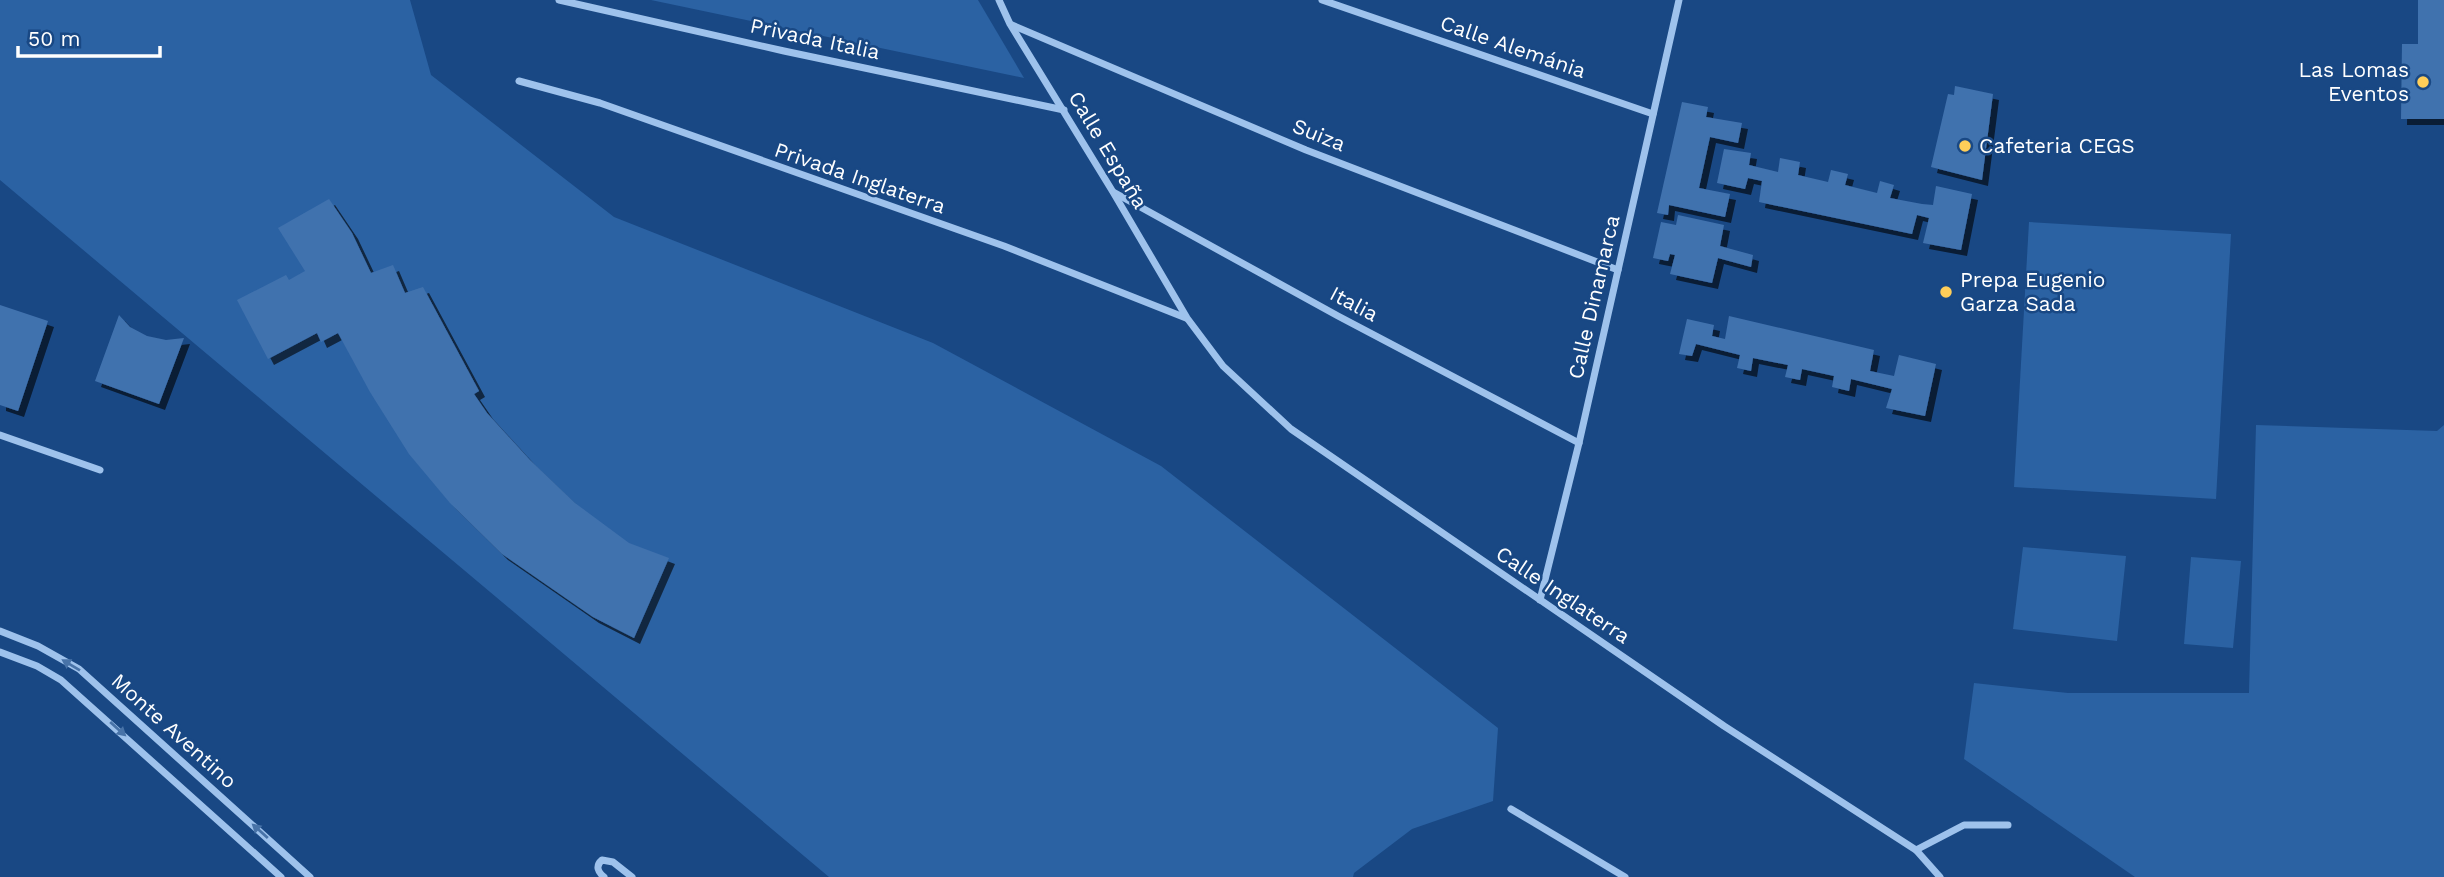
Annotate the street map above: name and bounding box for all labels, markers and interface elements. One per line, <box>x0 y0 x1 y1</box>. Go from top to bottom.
street label: Calle Alemánia <box>1437 10 1589 83</box>
street label: Privada Italia <box>748 13 882 64</box>
scale bar <box>18 14 159 58</box>
text: 50 m <box>28 26 80 51</box>
place label: Las Lomas Eventos <box>2299 57 2409 106</box>
marker: Las Lomas Eventos <box>2415 74 2431 90</box>
street label: Calle España <box>1064 86 1153 213</box>
street label: Suiza <box>1289 113 1349 156</box>
place label: Cafeteria CEGS <box>1979 133 2135 158</box>
street label: Privada Inglaterra <box>771 137 949 219</box>
marker: Cafeteria CEGS <box>1957 138 1973 154</box>
street label: Calle Dinamarca <box>1562 212 1625 381</box>
place label: Prepa Eugenio Garza Sada <box>1960 267 2105 316</box>
street label: Italia <box>1326 281 1383 327</box>
marker: Prepa Eugenio Garza Sada <box>1938 284 1954 300</box>
street label: Calle Inglaterra <box>1492 541 1635 649</box>
one-way arrow <box>61 659 80 671</box>
street label: Monte Aventino <box>107 668 242 793</box>
one-way arrow <box>109 720 126 736</box>
one-way arrow <box>252 824 269 840</box>

